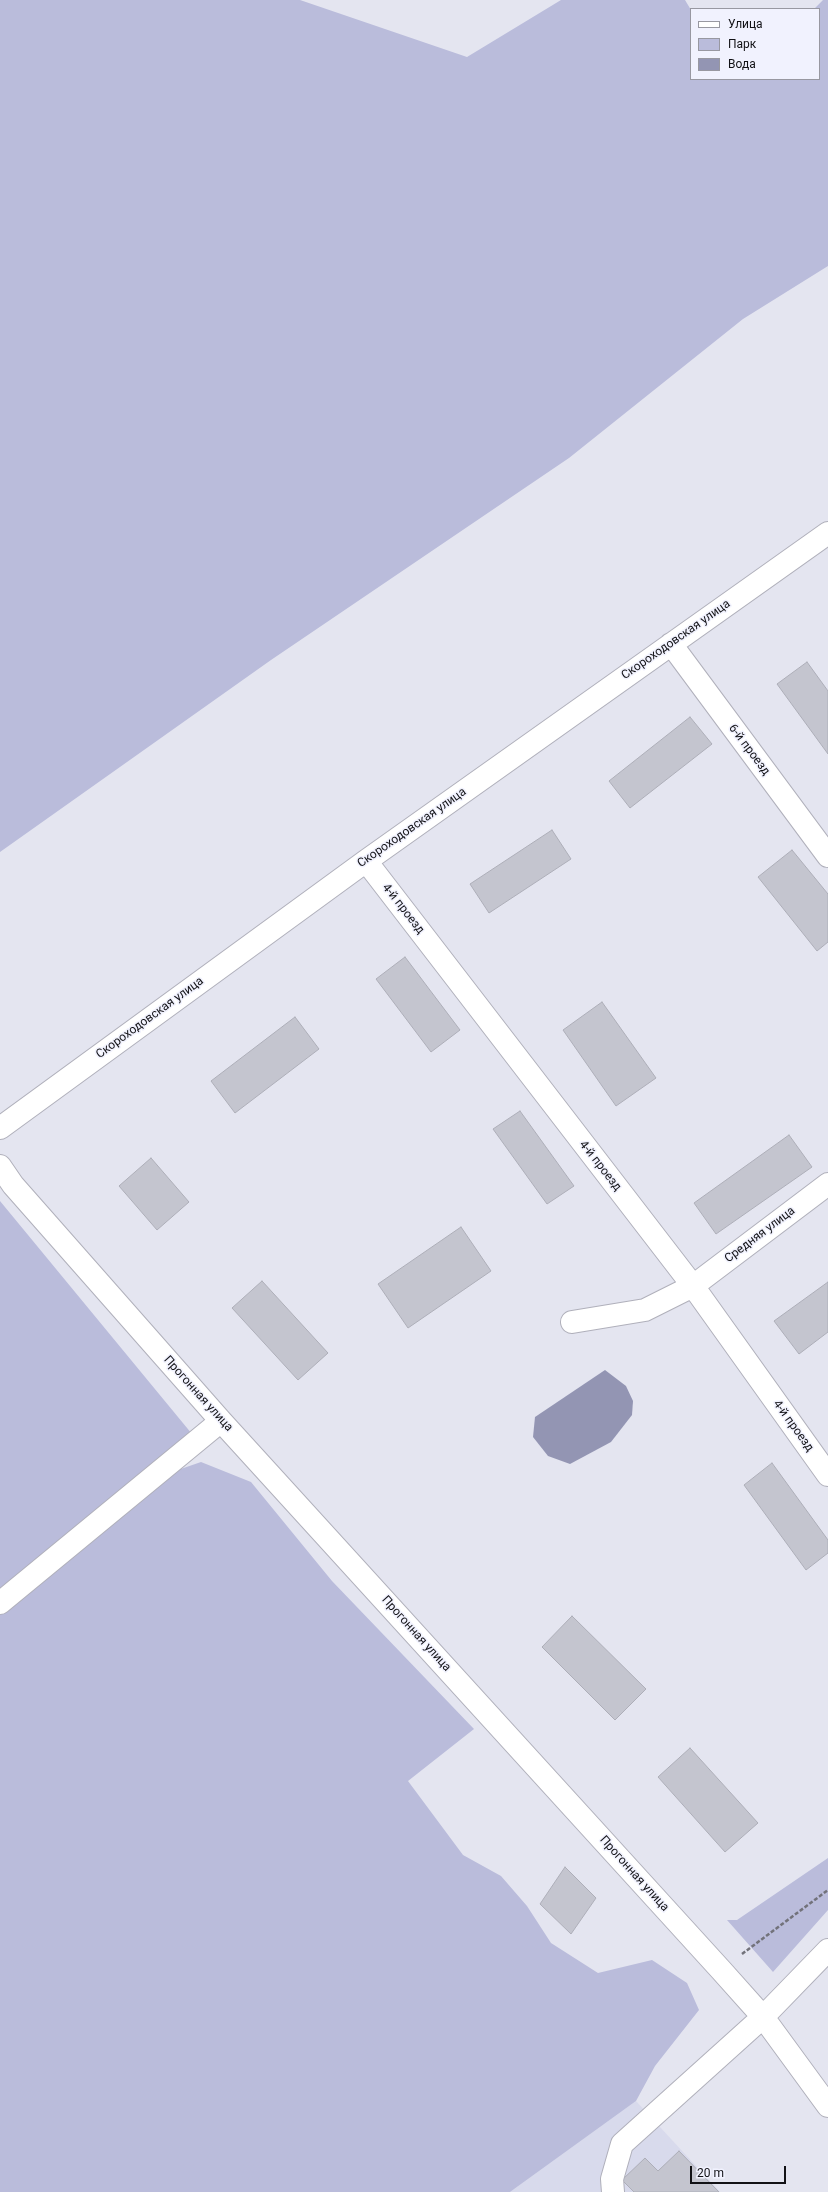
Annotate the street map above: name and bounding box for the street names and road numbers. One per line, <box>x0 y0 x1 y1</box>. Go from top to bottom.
street label: Скороходовская улица <box>619 597 733 683</box>
street label: 6-й проезд <box>725 722 773 778</box>
street label: Скороходовская улица <box>355 785 469 871</box>
street label: 4-й проезд <box>379 881 427 937</box>
street label: Скороходовская улица <box>93 974 207 1062</box>
street label: 4-й проезд <box>576 1138 624 1194</box>
street label: Средняя улица <box>722 1204 798 1266</box>
street label: Прогонная улица <box>160 1353 236 1435</box>
street label: 4-й проезд <box>769 1397 817 1455</box>
street label: Прогонная улица <box>378 1593 454 1675</box>
street label: Прогонная улица <box>596 1833 672 1915</box>

